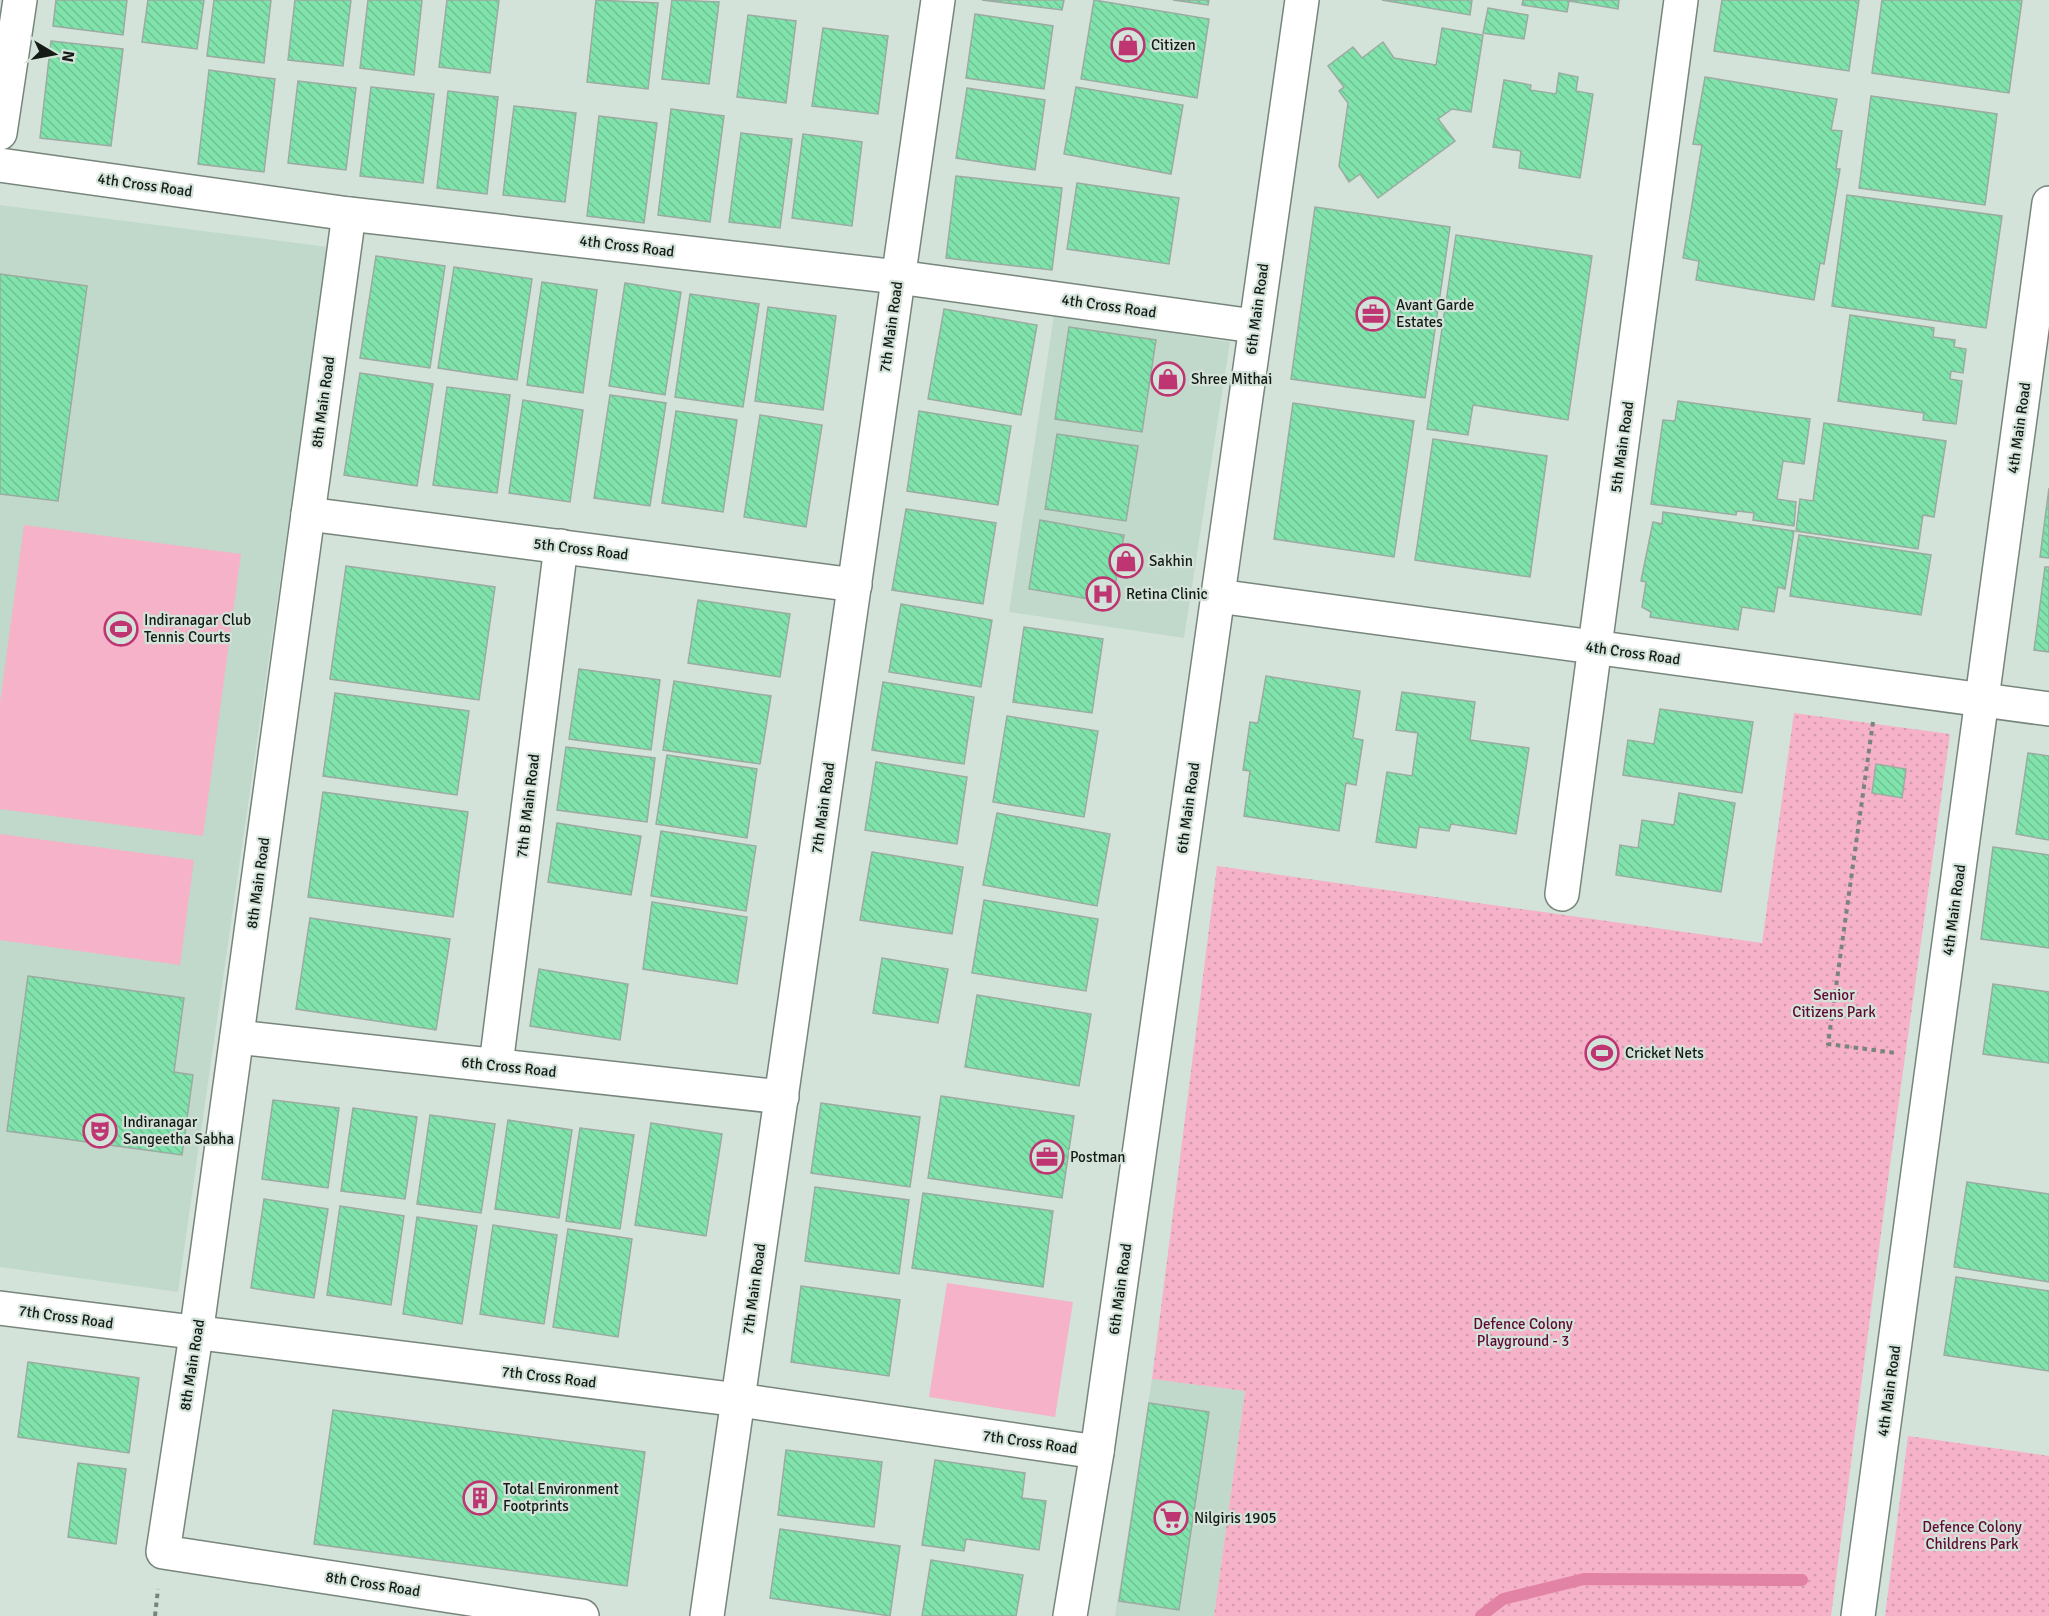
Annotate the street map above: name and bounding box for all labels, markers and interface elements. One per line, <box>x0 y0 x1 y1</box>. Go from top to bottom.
north arrow <box>24 24 84 84</box>
shop icon: Citizen <box>1110 27 1146 63</box>
place label: Citizen <box>1151 36 1196 54</box>
text: N <box>57 49 79 64</box>
street label: 4th Cross Road <box>96 169 194 201</box>
street label: 4th Cross Road <box>579 231 676 261</box>
street label: 6th Main Road <box>1242 262 1272 356</box>
street label: 7th Main Road <box>876 280 906 374</box>
street label: 4th Cross Road <box>1060 290 1158 322</box>
office icon: Avant Garde Estates <box>1355 296 1391 332</box>
place label: Avant Garde Estates <box>1396 296 1474 331</box>
street label: 8th Main Road <box>308 355 338 449</box>
shop icon: Shree Mithai <box>1150 361 1186 397</box>
place label: Shree Mithai <box>1191 370 1272 388</box>
street label: 4th Main Road <box>2004 381 2034 475</box>
street label: 5th Main Road <box>1607 400 1637 494</box>
street label: 5th Cross Road <box>533 534 630 564</box>
shop icon: Sakhin <box>1108 543 1144 579</box>
place label: Sakhin <box>1149 552 1193 570</box>
hospital icon: Retina Clinic <box>1085 576 1121 612</box>
place label: Retina Clinic <box>1126 585 1208 603</box>
sports icon: Indiranagar Club Tennis Courts <box>103 611 139 647</box>
place label: Indiranagar Club Tennis Courts <box>144 611 251 646</box>
street label: 4th Cross Road <box>1584 637 1682 669</box>
street label: 7th B Main Road <box>513 753 543 859</box>
street label: 7th Main Road <box>808 761 838 855</box>
street label: 6th Main Road <box>1173 761 1203 855</box>
street label: 8th Main Road <box>243 836 273 930</box>
street label: 4th Main Road <box>1939 863 1969 957</box>
park label: Senior Citizens Park <box>1792 986 1876 1021</box>
sports icon: Cricket Nets <box>1584 1035 1620 1071</box>
place label: Cricket Nets <box>1625 1044 1704 1062</box>
street label: 6th Cross Road <box>461 1053 557 1081</box>
theatre icon: Indiranagar Sangeetha Sabha <box>82 1113 118 1149</box>
place label: Indiranagar Sangeetha Sabha <box>123 1113 234 1148</box>
office icon: Postman <box>1029 1139 1065 1175</box>
place label: Postman <box>1070 1148 1125 1166</box>
street label: 7th Main Road <box>739 1242 769 1336</box>
street label: 6th Main Road <box>1105 1242 1135 1336</box>
street label: 7th Cross Road <box>17 1301 115 1333</box>
park label: Defence Colony Playground - 3 <box>1473 1315 1573 1350</box>
street label: 8th Main Road <box>176 1318 208 1412</box>
street label: 4th Main Road <box>1874 1344 1904 1438</box>
street label: 7th Cross Road <box>501 1362 598 1392</box>
street label: 7th Cross Road <box>981 1426 1079 1458</box>
building icon: Total Environment Footprints <box>462 1480 498 1516</box>
place label: Total Environment Footprints <box>503 1480 619 1515</box>
supermarket icon: Nilgiris 1905 <box>1153 1500 1189 1536</box>
place label: Nilgiris 1905 <box>1194 1509 1277 1527</box>
park label: Defence Colony Childrens Park <box>1922 1518 2022 1553</box>
street label: 8th Cross Road <box>324 1568 422 1600</box>

